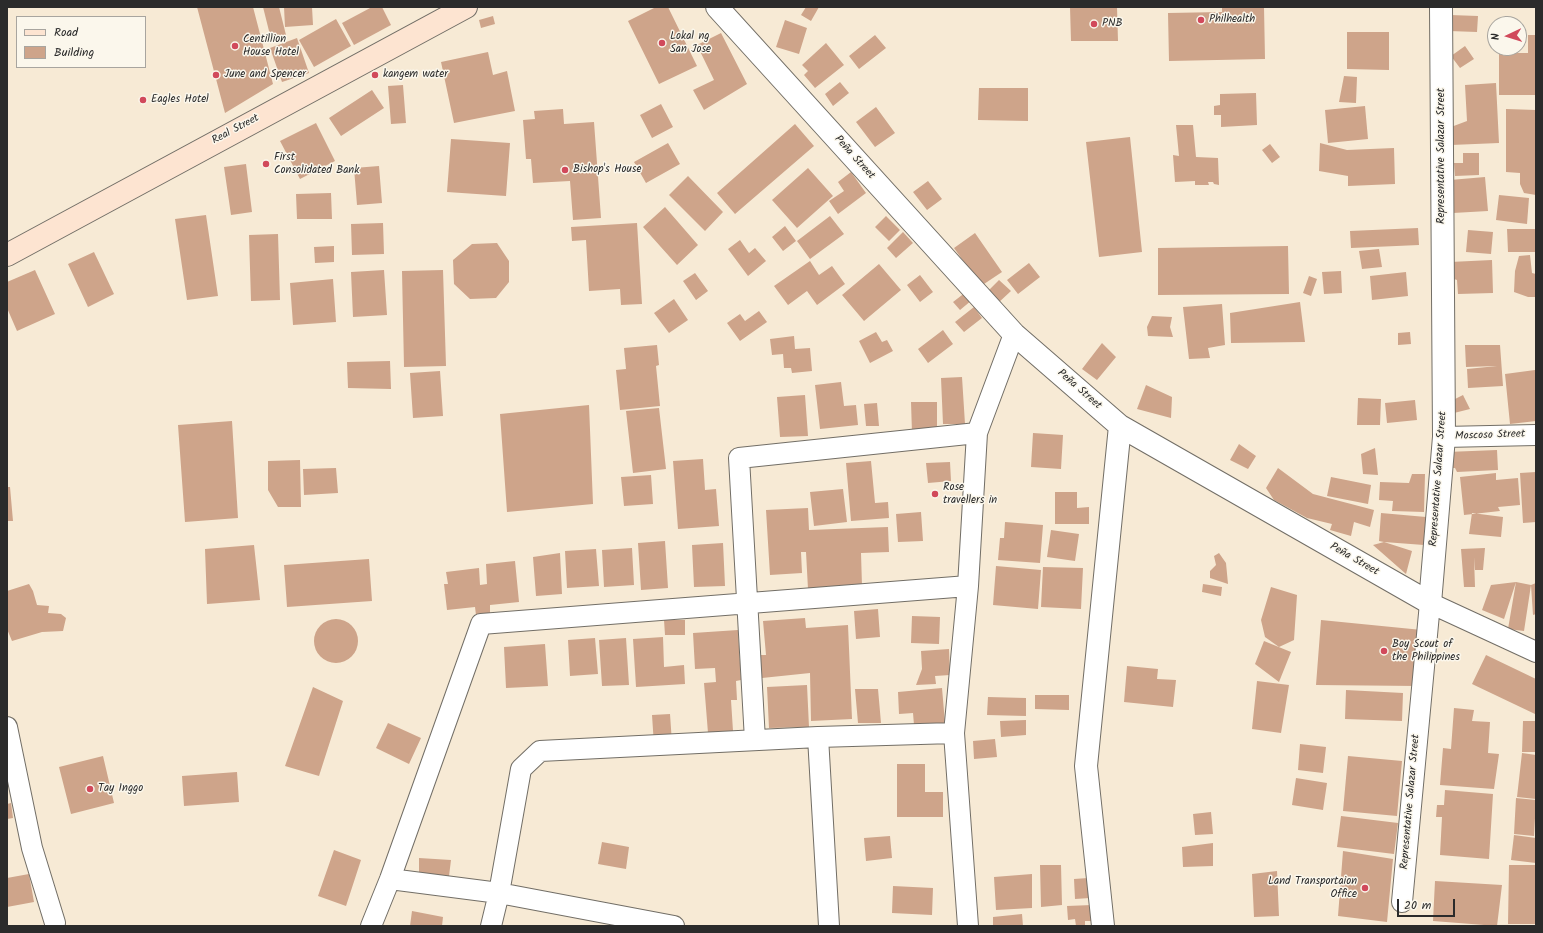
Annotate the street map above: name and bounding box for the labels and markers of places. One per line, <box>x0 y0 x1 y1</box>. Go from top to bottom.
place label: Philhealth <box>1209 13 1255 27</box>
marker: Philhealth <box>1196 15 1206 25</box>
place label: PNB <box>1102 17 1122 31</box>
marker: PNB <box>1089 19 1099 29</box>
place label: Lokal ng San Jose <box>670 30 711 56</box>
place label: Centillion House Hotel <box>243 33 299 59</box>
marker: Lokal ng San Jose <box>657 38 667 48</box>
marker: Centillion House Hotel <box>230 41 240 51</box>
place label: June and Spencer <box>224 68 306 82</box>
place label: kangem water <box>383 68 448 82</box>
marker: June and Spencer <box>211 70 221 80</box>
marker: kangem water <box>370 70 380 80</box>
place label: Eagles Hotel <box>151 93 209 107</box>
marker: Eagles Hotel <box>138 95 148 105</box>
place label: First Consolidated Bank <box>274 151 359 177</box>
marker: First Consolidated Bank <box>261 159 271 169</box>
place label: Bishop's House <box>573 163 641 177</box>
marker: Bishop's House <box>560 165 570 175</box>
place label: Rose travellers in <box>943 481 997 507</box>
marker: Rose travellers in <box>930 489 940 499</box>
place label: Boy Scout of the Philippines <box>1392 638 1460 664</box>
marker: Boy Scout of the Philippines <box>1379 646 1389 656</box>
place label: Tay Inggo <box>98 782 143 796</box>
marker: Tay Inggo <box>85 784 95 794</box>
place label: Land Transportaion Office <box>1268 875 1357 901</box>
marker: Land Transportaion Office <box>1360 883 1370 893</box>

